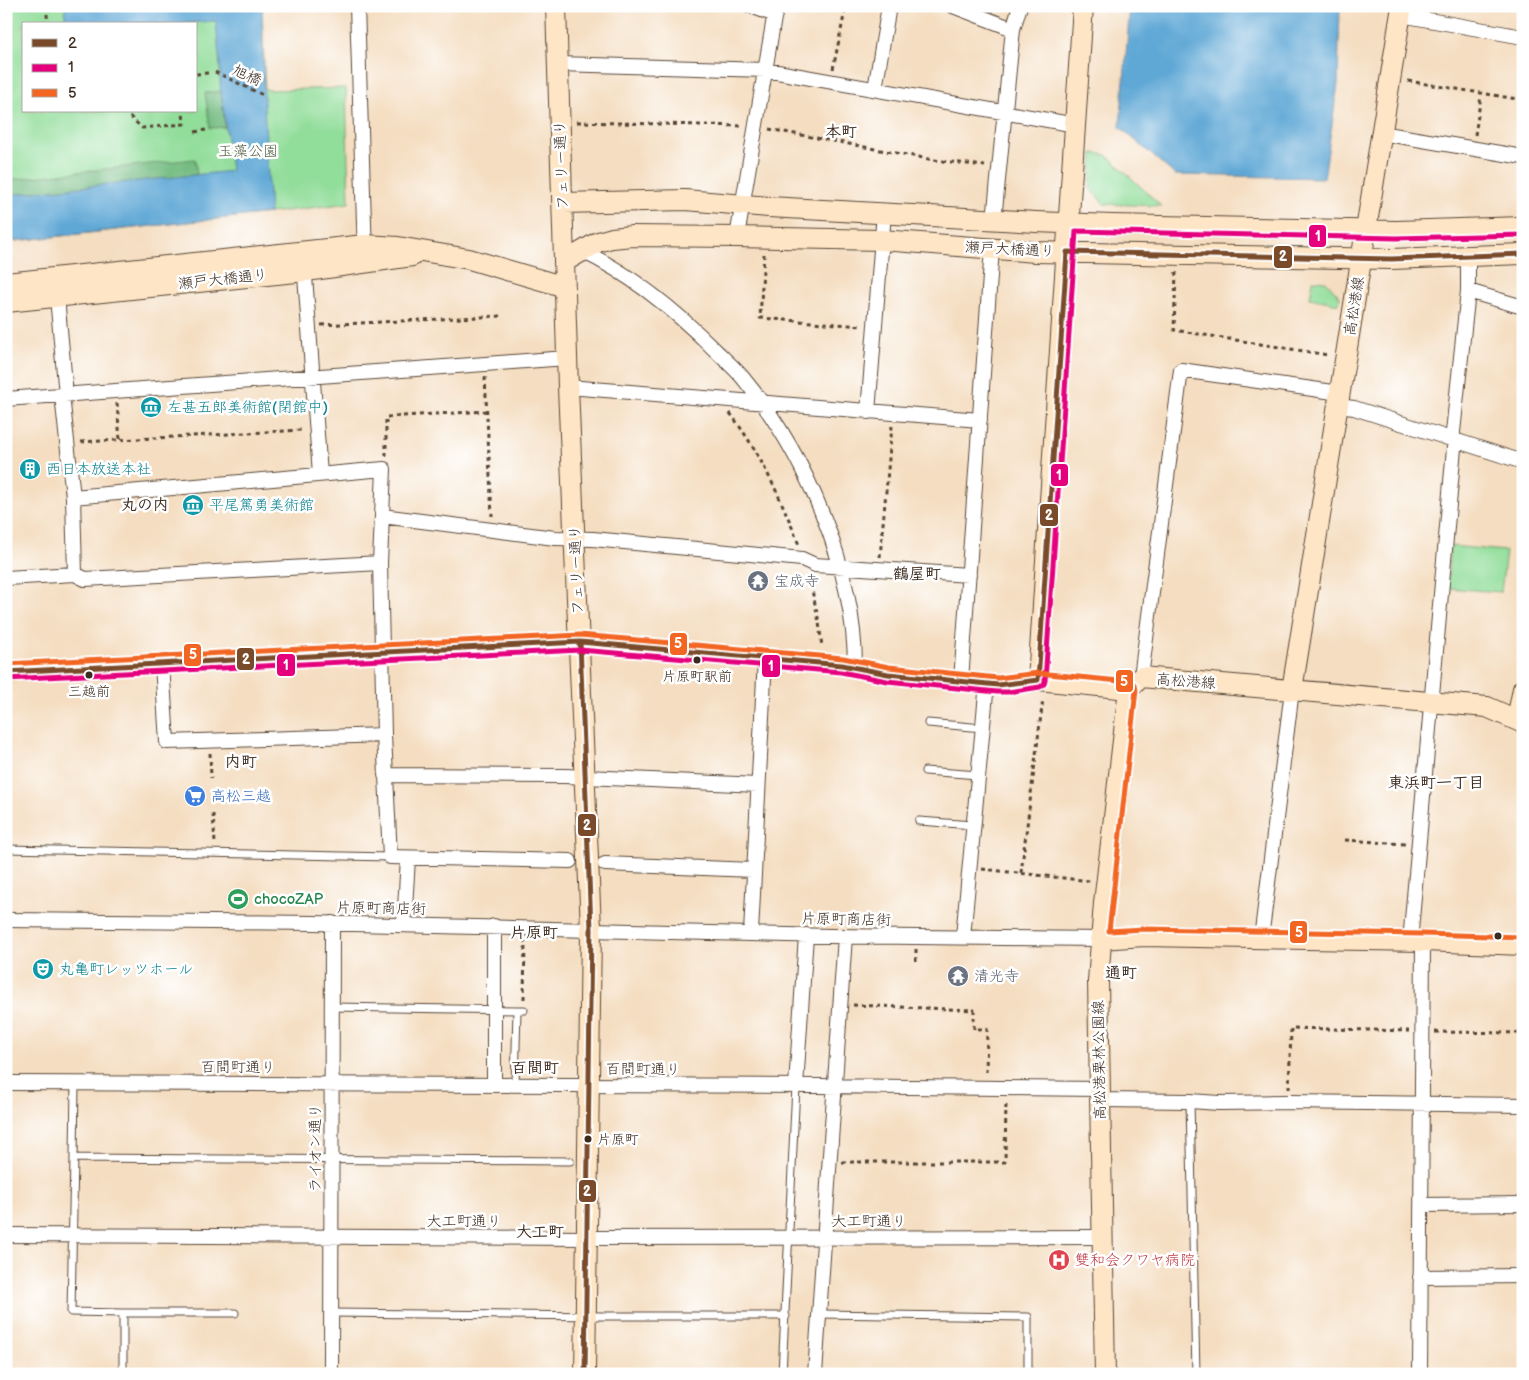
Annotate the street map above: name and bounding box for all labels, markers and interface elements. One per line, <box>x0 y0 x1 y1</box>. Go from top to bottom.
legend <box>22 22 198 112</box>
text: 2 <box>68 34 77 53</box>
text: 1 <box>68 58 74 77</box>
street label: 旭橋 <box>229 61 264 90</box>
text: 5 <box>68 84 77 103</box>
street label: フェリー通り <box>550 120 573 210</box>
district label: 本町 <box>825 123 857 142</box>
park label: 玉藻公園 <box>218 142 278 161</box>
line badge: 1 <box>1308 224 1327 248</box>
text: 1 <box>1315 228 1321 245</box>
street label: 瀬戸大橋通り <box>965 238 1055 261</box>
line badge: 2 <box>1273 245 1293 269</box>
text: 2 <box>1279 248 1288 265</box>
street label: 瀬戸大橋通り <box>177 265 269 294</box>
street label: 高松港線 <box>1340 275 1369 337</box>
museum icon: 左甚五郎美術館(閉館中) <box>139 395 163 419</box>
place label: 左甚五郎美術館(閉館中) <box>167 398 328 417</box>
building icon: 西日本放送本社 <box>18 457 42 481</box>
place label: 西日本放送本社 <box>46 460 151 479</box>
line badge: 1 <box>1050 463 1069 487</box>
text: 1 <box>1056 467 1062 484</box>
museum icon: 平尾篤勇美術館 <box>181 493 205 517</box>
district label: 丸の内 <box>121 496 169 515</box>
place label: 平尾篤勇美術館 <box>209 496 314 515</box>
line badge: 2 <box>1039 503 1059 527</box>
text: 2 <box>1045 507 1054 524</box>
street label: フェリー通り <box>565 525 588 615</box>
district label: 鶴屋町 <box>893 565 941 584</box>
temple icon: 宝成寺 <box>746 569 770 593</box>
place label: 宝成寺 <box>774 572 819 591</box>
line badge: 5 <box>669 632 688 656</box>
text: 5 <box>674 635 682 652</box>
line badge: 5 <box>183 643 202 667</box>
text: 5 <box>189 646 197 663</box>
line badge: 2 <box>236 647 255 671</box>
text: 2 <box>242 651 251 668</box>
line badge: 1 <box>276 653 296 677</box>
line badge: 1 <box>761 654 781 678</box>
marker: 片原町駅前 <box>692 655 702 665</box>
text: 1 <box>283 657 289 674</box>
text: 1 <box>768 658 774 675</box>
place label: 片原町駅前 <box>662 668 732 685</box>
line badge: 5 <box>1115 669 1134 693</box>
marker: 三越前 <box>84 670 94 680</box>
street label: 高松港線 <box>1155 670 1217 693</box>
text: 5 <box>1120 673 1128 690</box>
place label: 三越前 <box>68 683 110 700</box>
district label: 内町 <box>225 753 257 772</box>
district label: 東浜町一丁目 <box>1388 774 1484 793</box>
supermarket icon: 高松三越 <box>183 784 207 808</box>
place label: 高松三越 <box>211 787 271 806</box>
line badge: 2 <box>577 813 597 837</box>
text: 2 <box>583 817 592 834</box>
sports icon: chocoZAP <box>226 887 250 911</box>
place label: chocoZAP <box>254 890 324 909</box>
street label: 片原町商店街 <box>336 898 426 919</box>
street label: 片原町商店街 <box>801 909 891 930</box>
line badge: 5 <box>1289 920 1308 944</box>
district label: 片原町 <box>510 924 558 943</box>
text: 5 <box>1295 924 1303 941</box>
unlabelled marker <box>1493 931 1503 941</box>
theatre icon: 丸亀町レッツホール <box>31 957 55 981</box>
place label: 丸亀町レッツホール <box>59 960 193 979</box>
temple icon: 清光寺 <box>946 964 970 988</box>
district label: 通町 <box>1105 964 1137 983</box>
place label: 清光寺 <box>974 967 1019 986</box>
street label: 高松港栗林公園線 <box>1089 1000 1110 1120</box>
street label: 百間町通り <box>200 1058 276 1077</box>
district label: 百間町 <box>511 1059 559 1078</box>
street label: 百間町通り <box>605 1060 681 1079</box>
street label: ライオン通り <box>306 1104 325 1192</box>
place label: 片原町 <box>597 1131 639 1148</box>
marker: 片原町 <box>583 1134 593 1144</box>
line badge: 2 <box>578 1179 597 1203</box>
text: 2 <box>583 1183 592 1200</box>
street label: 大工町通り <box>426 1212 502 1231</box>
street label: 大工町通り <box>831 1212 907 1231</box>
district label: 大工町 <box>516 1223 564 1242</box>
hospital icon: 雙和会クワヤ病院 <box>1047 1248 1071 1272</box>
place label: 雙和会クワヤ病院 <box>1075 1251 1195 1270</box>

